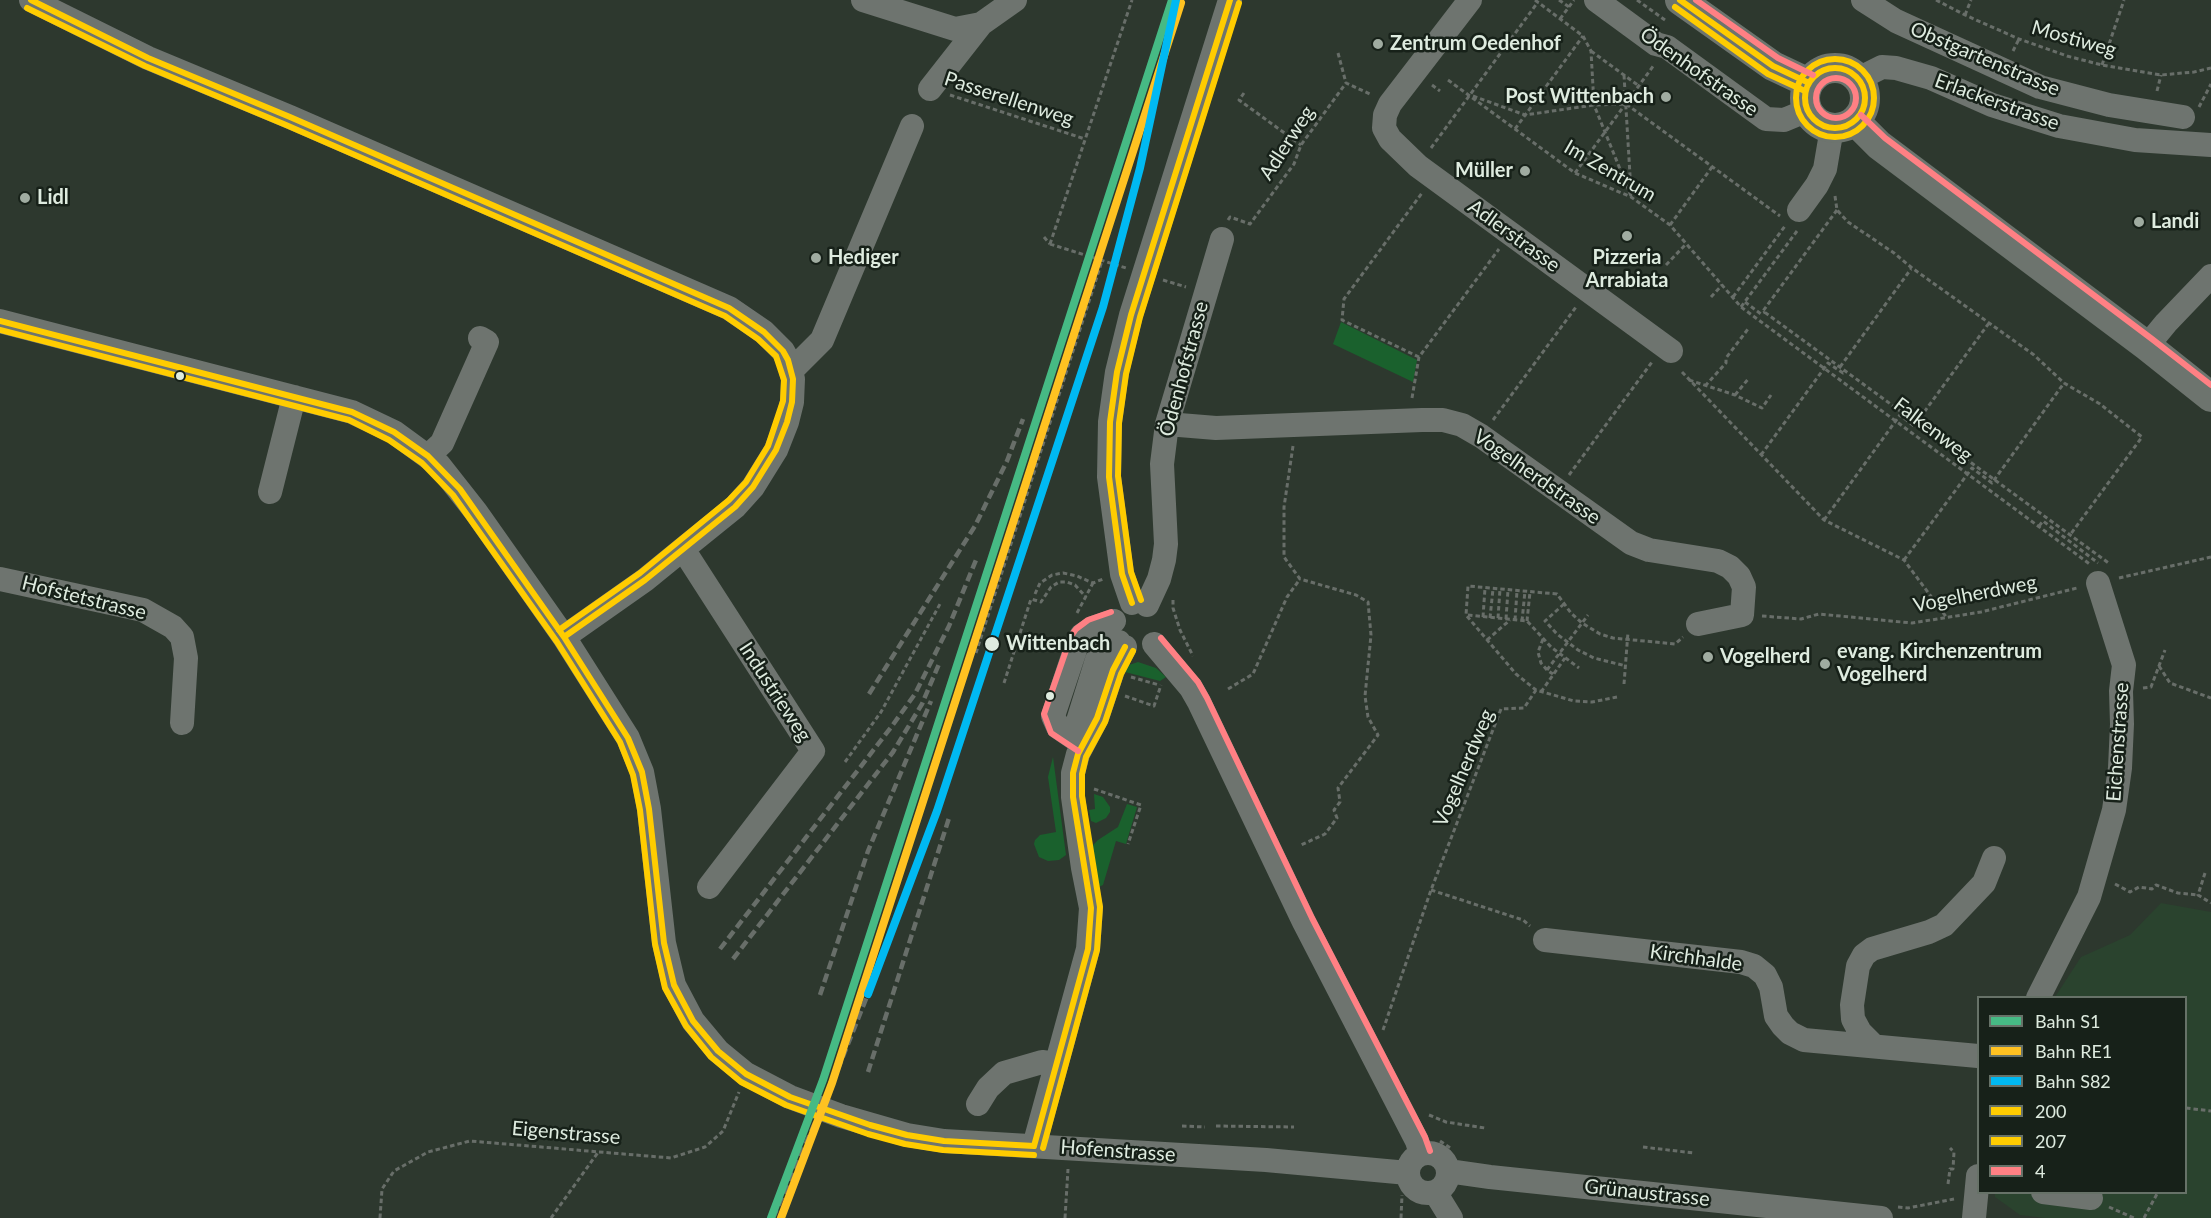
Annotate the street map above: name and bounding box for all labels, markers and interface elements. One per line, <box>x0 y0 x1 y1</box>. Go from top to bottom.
street label: Mostiweg <box>2029 15 2119 63</box>
street label: Obstgartenstrasse <box>1907 17 2063 101</box>
street label: Ödenhofstrasse <box>1635 22 1763 122</box>
place label: Zentrum Oedenhof <box>1390 32 1561 56</box>
marker: Zentrum Oedenhof <box>1371 37 1385 51</box>
street label: Passerellenweg <box>941 67 1077 131</box>
street label: Erlackerstrasse <box>1931 68 2063 136</box>
place label: Post Wittenbach <box>1505 85 1654 109</box>
marker: Post Wittenbach <box>1659 90 1673 104</box>
street label: Adlerweg <box>1254 101 1320 185</box>
street label: Im Zentrum <box>1560 135 1660 207</box>
place label: Müller <box>1455 159 1513 183</box>
marker: Müller <box>1518 164 1532 178</box>
place label: Lidl <box>37 186 69 210</box>
marker: Lidl <box>18 191 32 205</box>
street label: Adlerstrasse <box>1463 195 1565 277</box>
place label: Landi <box>2151 210 2199 234</box>
marker: Landi <box>2132 215 2146 229</box>
marker: Pizzeria Arrabiata <box>1620 229 1634 243</box>
place label: Hediger <box>828 246 899 270</box>
place label: Pizzeria Arrabiata <box>1586 246 1668 293</box>
marker: Hediger <box>809 251 823 265</box>
street label: Ödenhofstrasse <box>1154 299 1214 439</box>
unlabelled marker <box>174 370 186 382</box>
street label: Falkenweg <box>1889 393 1977 467</box>
street label: Vogelherdstrasse <box>1469 424 1605 530</box>
street label: Vogelherdweg <box>1911 570 2039 618</box>
street label: Hofstetstrasse <box>19 571 149 625</box>
place label: Wittenbach <box>1006 632 1110 656</box>
marker: Wittenbach <box>983 635 1001 653</box>
street label: Industrieweg <box>734 638 816 746</box>
place label: evang. Kirchenzentrum Vogelherd <box>1837 640 2042 687</box>
place label: Vogelherd <box>1720 645 1810 669</box>
marker: Vogelherd <box>1701 650 1715 664</box>
marker: evang. Kirchenzentrum Vogelherd <box>1818 657 1832 671</box>
street label: Eichenstrasse <box>2102 682 2134 802</box>
unlabelled marker <box>1044 690 1056 702</box>
street label: Vogelherdweg <box>1428 706 1500 830</box>
street label: Kirchhalde <box>1648 940 1744 976</box>
legend <box>1977 996 2187 1194</box>
text: Bahn S1 <box>2035 1010 2100 1032</box>
text: Bahn RE1 <box>2035 1040 2112 1062</box>
text: Bahn S82 <box>2035 1070 2111 1092</box>
text: 200 <box>2035 1100 2066 1122</box>
street label: Eigenstrasse <box>511 1116 621 1150</box>
text: 207 <box>2035 1130 2066 1152</box>
street label: Hofenstrasse <box>1060 1135 1176 1167</box>
text: 4 <box>2035 1160 2045 1182</box>
street label: Grünaustrasse <box>1583 1174 1711 1212</box>

